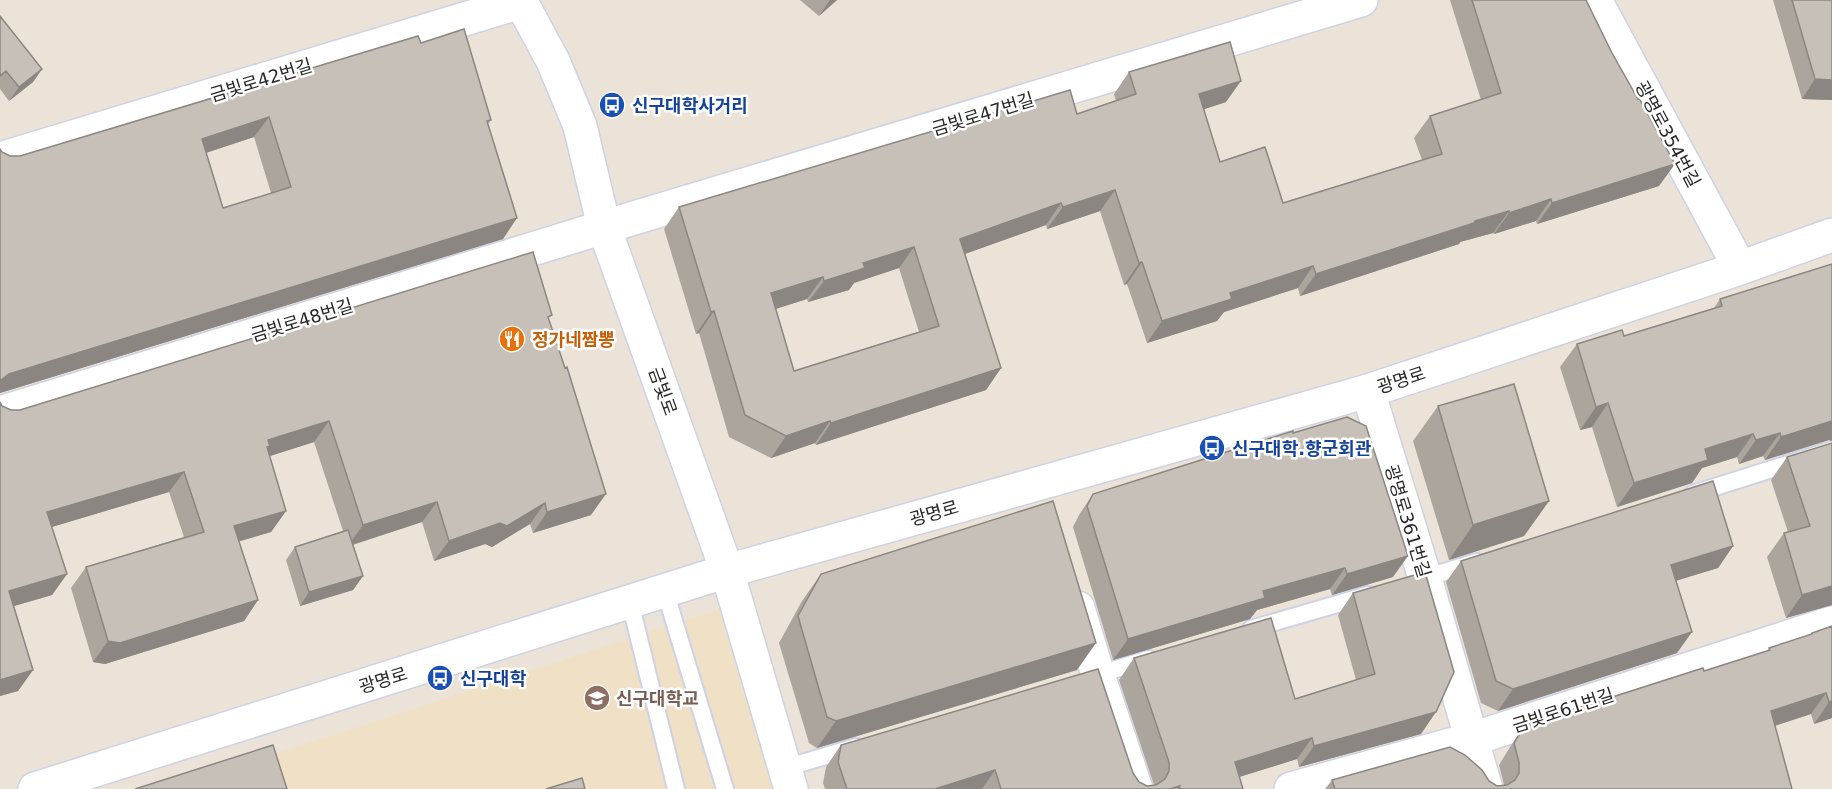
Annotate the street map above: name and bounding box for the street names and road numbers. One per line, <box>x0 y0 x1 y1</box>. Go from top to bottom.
street label: 금빛로42번길 <box>207 55 315 105</box>
street label: 광명로354번길 <box>1631 77 1705 191</box>
street label: 금빛로47번길 <box>929 89 1037 139</box>
street label: 금빛로48번길 <box>248 295 356 345</box>
street label: 광명로 <box>1374 362 1428 398</box>
street label: 금빛로 <box>645 364 681 418</box>
street label: 광명로361번길 <box>1381 462 1435 580</box>
street label: 광명로 <box>907 496 961 530</box>
street label: 광명로 <box>356 663 410 697</box>
street label: 금빛로61번길 <box>1509 684 1617 736</box>

